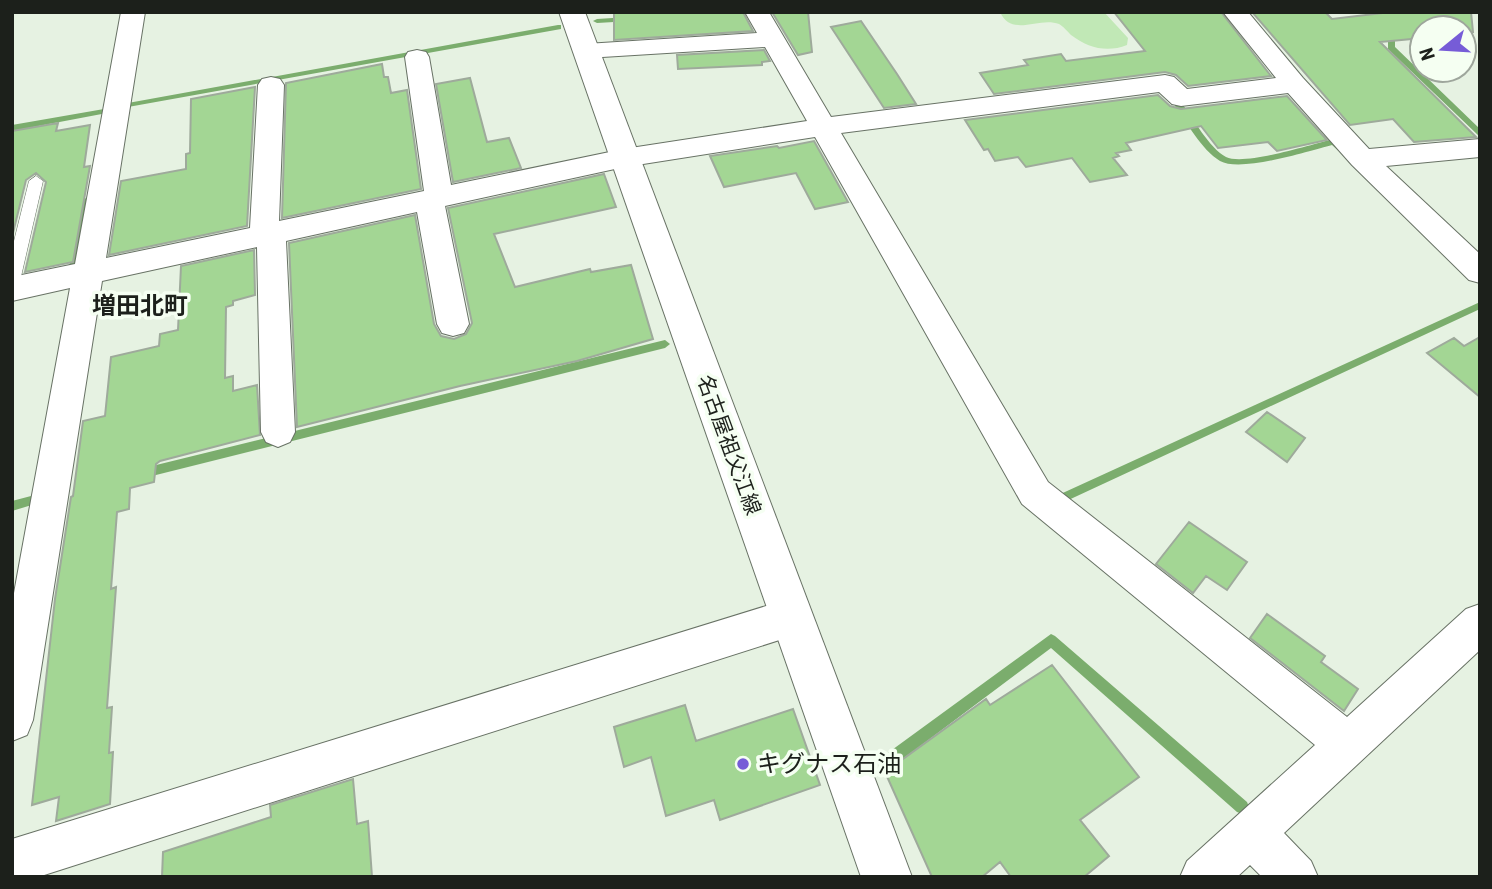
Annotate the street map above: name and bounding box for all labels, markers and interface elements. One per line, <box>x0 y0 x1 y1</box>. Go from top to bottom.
north arrow <box>1408 14 1478 84</box>
text: N <box>1415 45 1440 63</box>
district label: 増田北町 <box>92 292 188 320</box>
street label: 名古屋祖父江線 <box>693 372 765 518</box>
place label: キグナス石油 <box>757 750 901 778</box>
marker: キグナス石油 <box>735 756 751 772</box>

